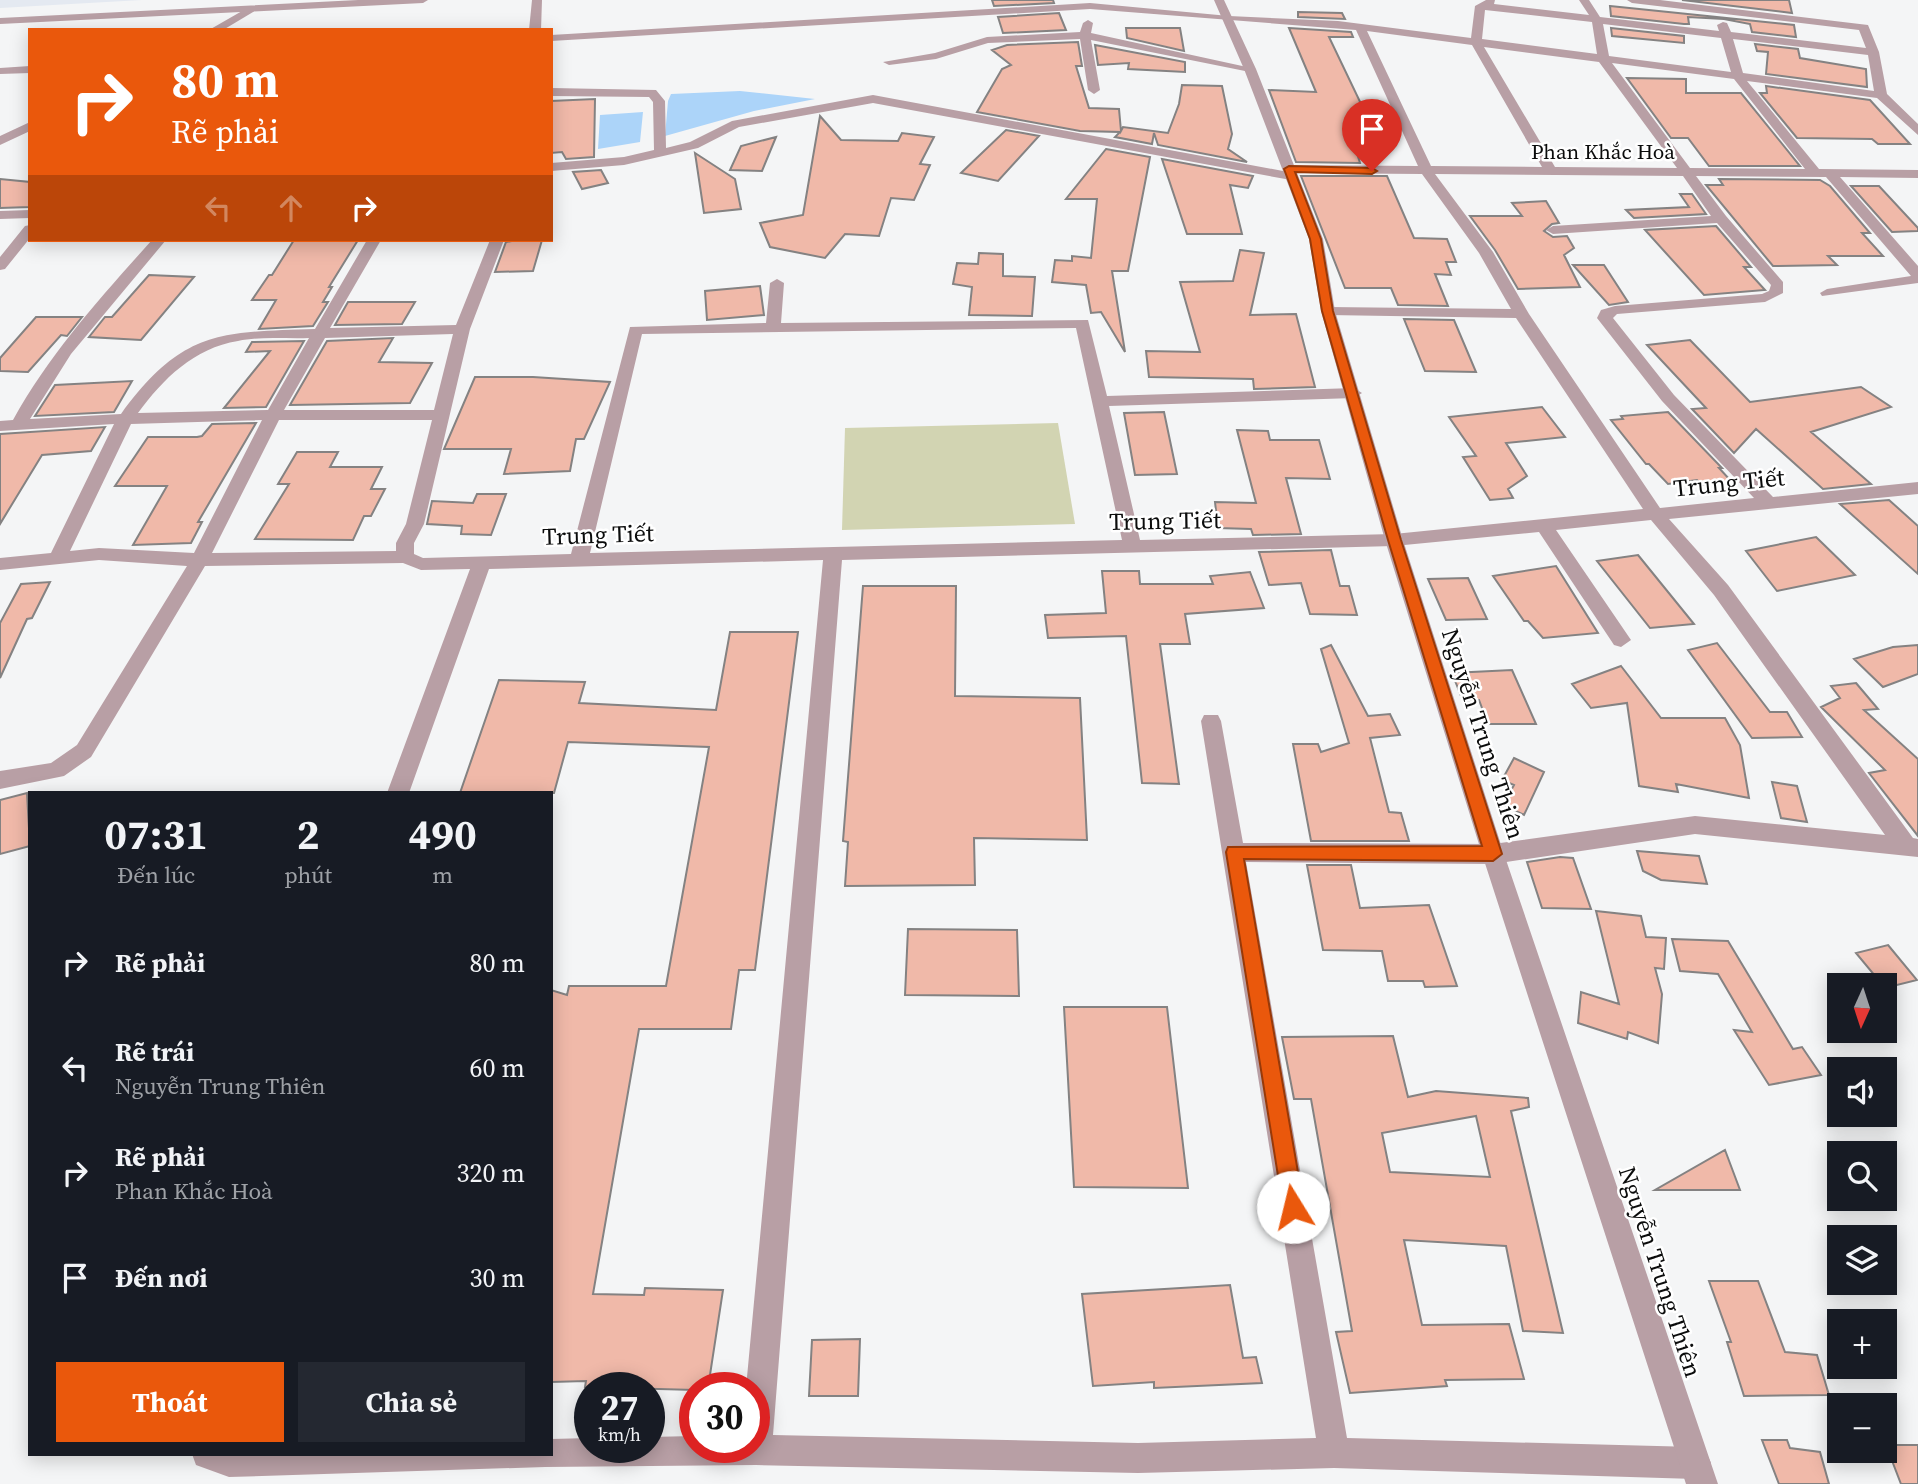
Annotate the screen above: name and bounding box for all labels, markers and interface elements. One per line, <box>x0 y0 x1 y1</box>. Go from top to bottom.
text: 80 m <box>171 46 279 113</box>
icon: right <box>56 56 147 147</box>
pin <box>1342 99 1402 171</box>
text: Rẽ phải <box>171 110 279 154</box>
icon: arrive <box>1353 110 1391 148</box>
street label: Phan Khắc Hoà <box>1531 137 1675 166</box>
icon: left <box>199 189 237 227</box>
icon: ahead <box>272 189 310 227</box>
icon: right <box>345 189 383 227</box>
street label: Trung Tiết <box>1672 460 1786 505</box>
street label: Trung Tiết <box>1109 503 1221 538</box>
street label: Trung Tiết <box>542 516 655 553</box>
street label: Nguyễn Trung Thiên <box>1434 624 1533 843</box>
text: 07:31 <box>104 805 208 863</box>
text: 2 <box>297 805 320 863</box>
text: 490 <box>408 805 477 863</box>
text: Đến lúc <box>117 859 195 891</box>
text: phút <box>284 859 332 891</box>
text: m <box>432 859 453 891</box>
icon: right <box>56 944 94 982</box>
text: Rẽ phải <box>115 945 205 981</box>
text: 80 m <box>470 945 525 981</box>
north arrow <box>1827 973 1897 1043</box>
map controls <box>1827 973 1897 1463</box>
text: Rẽ trái <box>115 1034 194 1070</box>
icon: left <box>56 1049 94 1087</box>
text: 60 m <box>470 1050 525 1086</box>
button: sound <box>1827 1057 1897 1127</box>
text: Nguyễn Trung Thiên <box>115 1070 326 1102</box>
text: Rẽ phải <box>115 1139 205 1175</box>
button: search <box>1827 1141 1897 1211</box>
icon: right <box>56 1154 94 1192</box>
text: 320 m <box>457 1155 525 1191</box>
street label: Nguyễn Trung Thiên <box>1611 1162 1710 1381</box>
position arrow <box>1256 1170 1330 1244</box>
text: Phan Khắc Hoà <box>115 1175 273 1207</box>
button: layers <box>1827 1225 1897 1295</box>
icon: arrive <box>56 1259 94 1297</box>
text: Đến nơi <box>115 1260 207 1296</box>
text: 30 m <box>470 1260 525 1296</box>
button: + <box>1827 1309 1897 1379</box>
button: Thoát <box>56 1362 284 1442</box>
button: Chia sẻ <box>298 1362 525 1442</box>
speed limit sign: 30 <box>679 1372 770 1463</box>
text: 27 <box>601 1384 638 1432</box>
button: − <box>1827 1393 1897 1463</box>
text: km/h <box>598 1422 641 1447</box>

